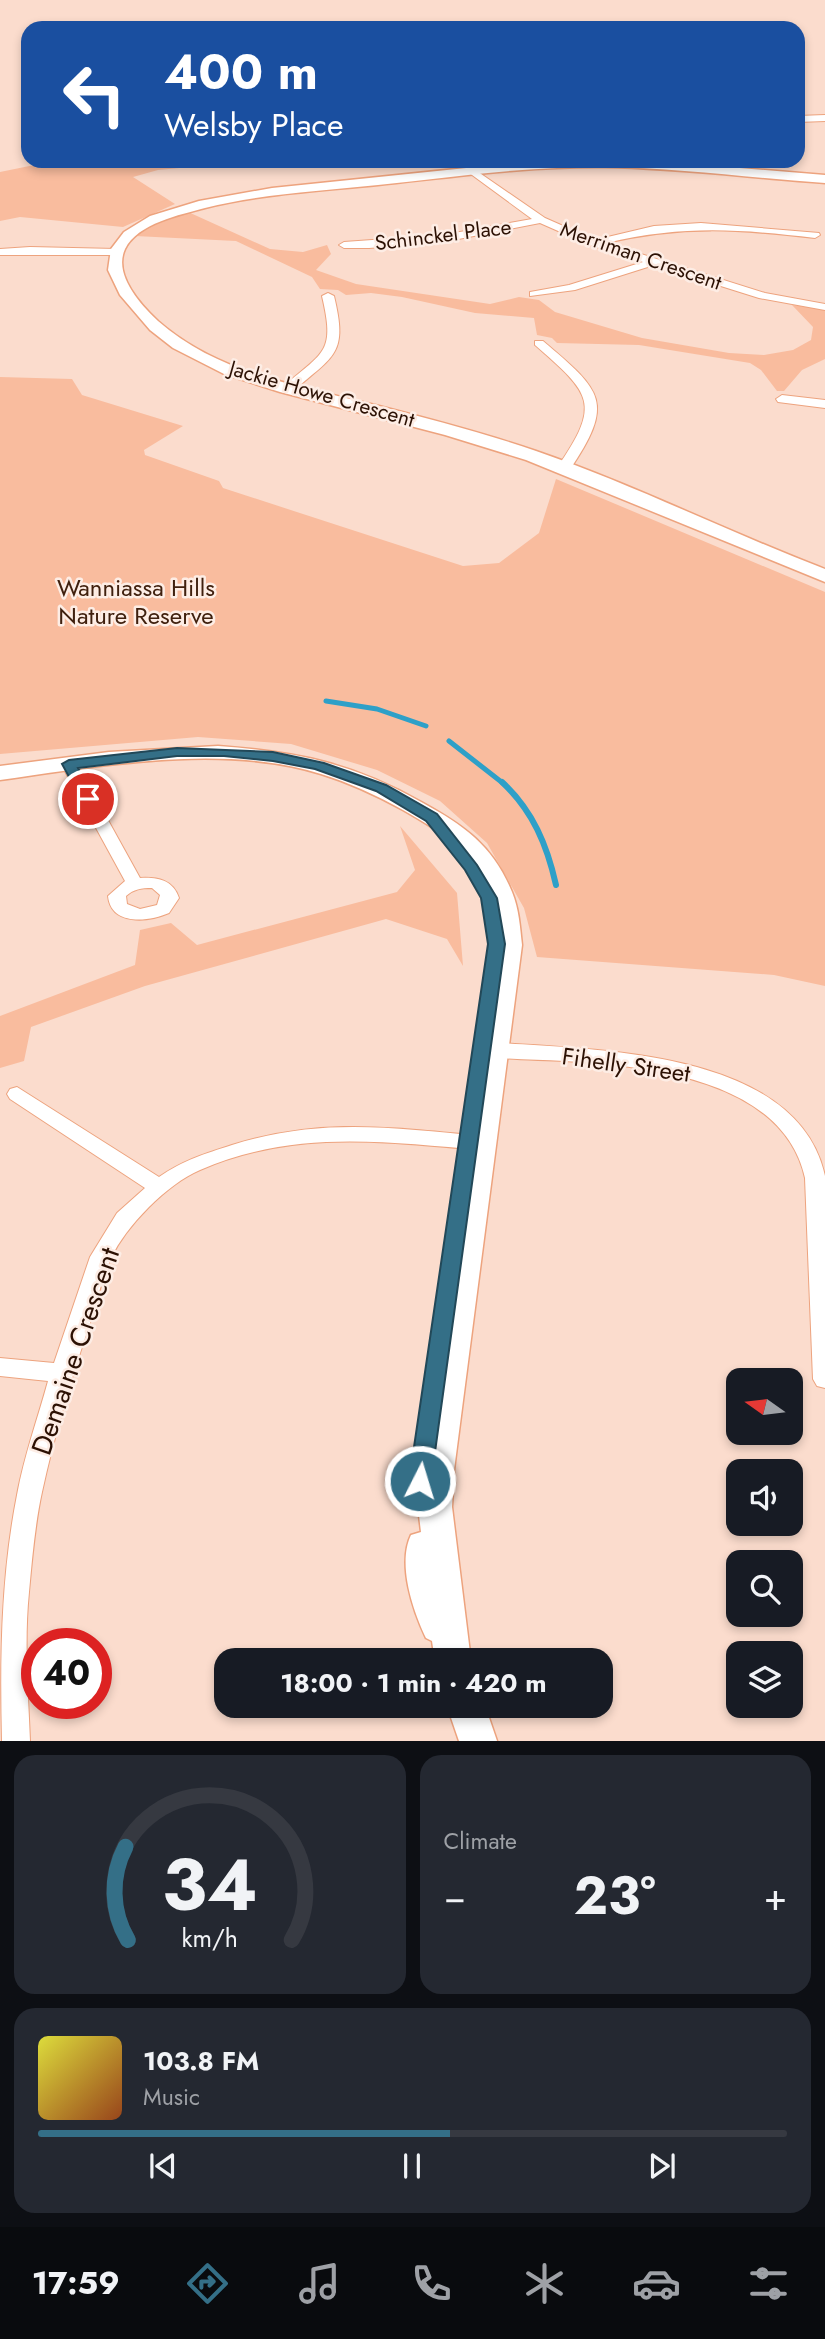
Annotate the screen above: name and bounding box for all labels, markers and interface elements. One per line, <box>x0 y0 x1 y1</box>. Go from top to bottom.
text: 400 m <box>164 37 318 107</box>
icon: left <box>49 49 140 140</box>
text: Welsby Place <box>164 102 343 148</box>
street label: Schinckel Place <box>373 212 513 258</box>
street label: Merriman Crescent <box>556 214 726 298</box>
street label: Jackie Howe Crescent <box>223 352 418 435</box>
park label: Wanniassa Hills Nature Reserve <box>57 570 215 633</box>
pin <box>58 769 118 829</box>
icon: arrive <box>69 780 107 818</box>
street label: Fihelly Street <box>560 1038 693 1091</box>
street label: Demaine Crescent <box>21 1242 130 1460</box>
north arrow <box>726 1368 803 1446</box>
map controls <box>726 1368 803 1718</box>
position arrow <box>383 1444 457 1518</box>
button: sound <box>726 1459 803 1536</box>
button: search <box>726 1550 803 1627</box>
speed limit sign: 40 <box>21 1628 112 1719</box>
button: layers <box>726 1641 803 1718</box>
text: 18:00 · 1 min · 420 m <box>280 1664 547 1702</box>
text: Climate <box>444 1824 517 1858</box>
text: 34 <box>162 1833 258 1938</box>
text: 23° <box>574 1858 656 1934</box>
text: − <box>444 1869 466 1924</box>
text: + <box>764 1869 787 1924</box>
text: km/h <box>181 1920 238 1956</box>
text: 103.8 FM <box>143 2042 259 2080</box>
text: Music <box>143 2080 200 2114</box>
icon: previous <box>144 2147 182 2185</box>
icon: pause <box>393 2147 431 2185</box>
icon: next <box>643 2147 681 2185</box>
icon: directions <box>183 2259 232 2308</box>
icon: music <box>295 2259 344 2308</box>
icon: phone <box>407 2259 456 2308</box>
icon: climate <box>520 2259 569 2308</box>
icon: car <box>632 2259 681 2308</box>
icon: filters <box>744 2259 793 2308</box>
text: 17:59 <box>32 2260 120 2306</box>

